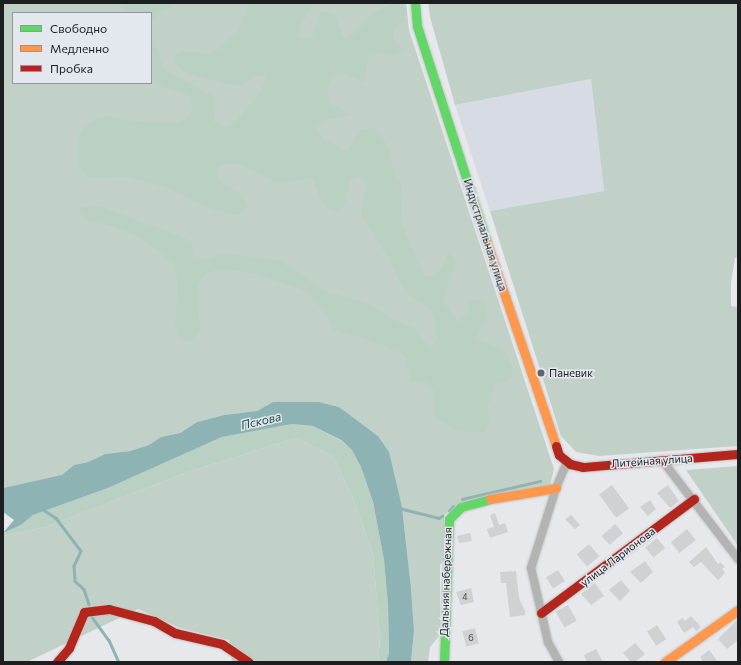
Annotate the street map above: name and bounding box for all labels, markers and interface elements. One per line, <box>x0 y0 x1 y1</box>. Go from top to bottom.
legend <box>12 12 152 84</box>
text: Свободно <box>50 21 107 35</box>
text: Медленно <box>50 41 109 55</box>
text: Пробка <box>50 61 93 75</box>
street label: Индустриальная улица <box>461 177 509 293</box>
place label: Паневик <box>549 366 593 380</box>
marker: Паневик <box>536 368 546 378</box>
water label: Пскова <box>240 409 282 433</box>
street label: Литейная улица <box>611 452 693 470</box>
street label: улица Ларионова <box>578 525 658 589</box>
street label: Дальняя набережная <box>437 527 455 637</box>
house number: 4 <box>462 592 468 602</box>
house number: 6 <box>468 633 474 643</box>

